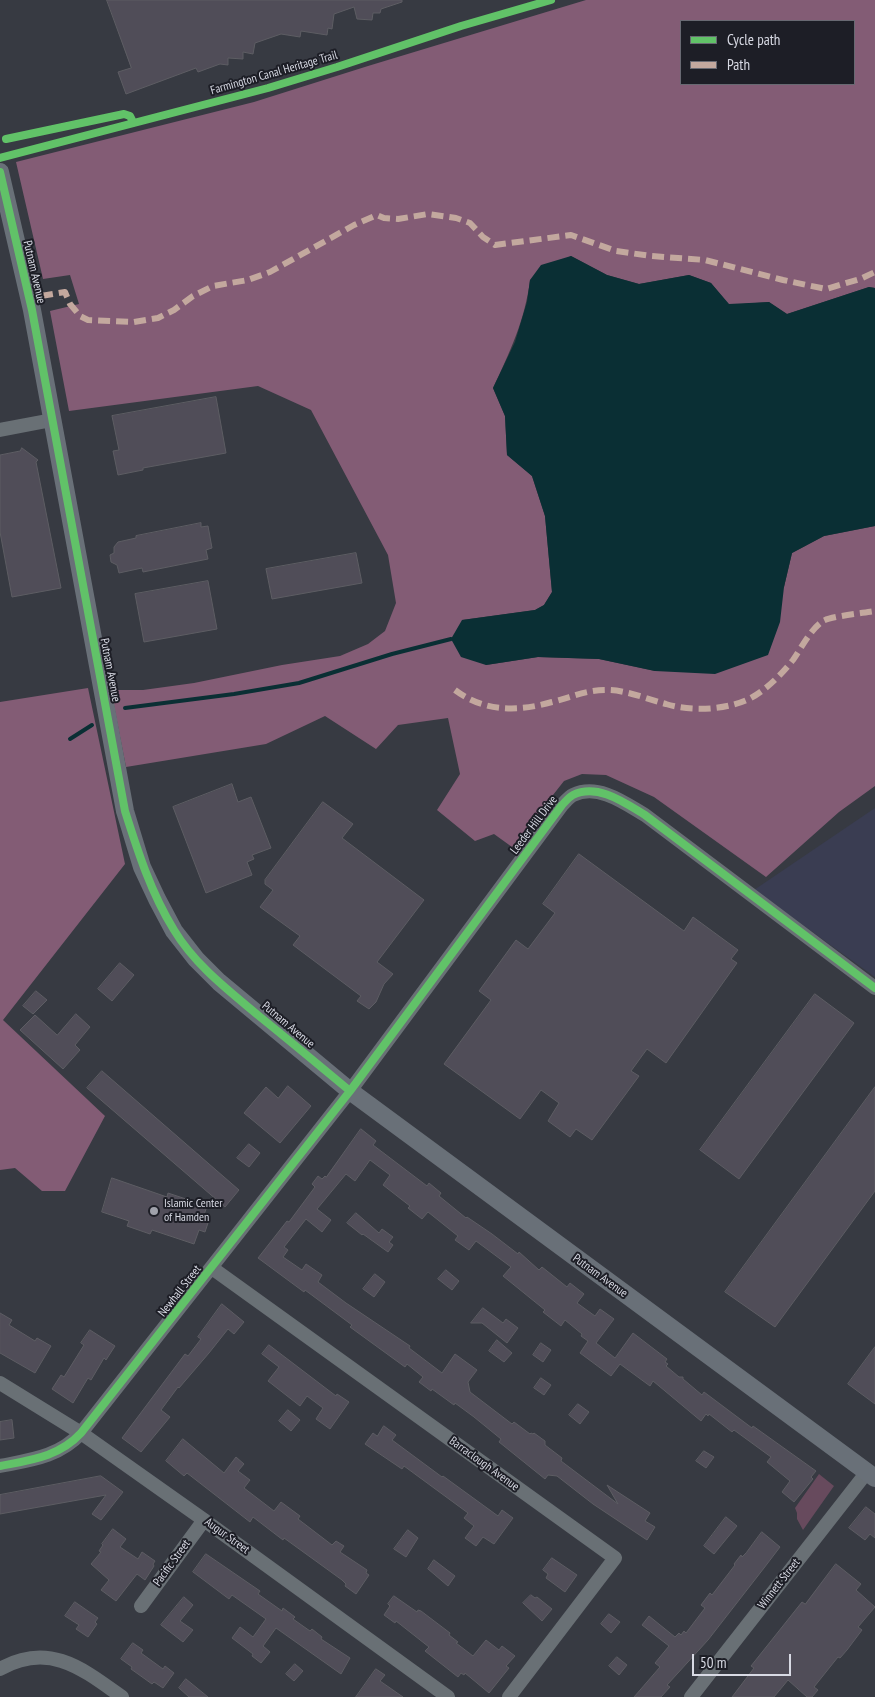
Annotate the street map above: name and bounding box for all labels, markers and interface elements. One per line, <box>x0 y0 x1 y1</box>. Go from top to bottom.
legend <box>680 20 855 85</box>
text: Cycle path <box>727 30 780 49</box>
street label: Farmington Canal Heritage Trail <box>209 48 339 98</box>
text: Path <box>727 55 750 74</box>
street label: Putnam Avenue <box>20 239 48 305</box>
street label: Putnam Avenue <box>97 637 123 703</box>
street label: Leeder Hill Drive <box>507 793 561 857</box>
street label: Putnam Avenue <box>259 999 317 1051</box>
place label: Islamic Center of Hamden <box>164 1197 223 1225</box>
marker: Islamic Center of Hamden <box>148 1205 160 1217</box>
street label: Putnam Avenue <box>570 1251 630 1301</box>
street label: Newhall Street <box>155 1262 205 1320</box>
street label: Barraclough Avenue <box>446 1434 522 1494</box>
street label: Augur Street <box>202 1515 252 1557</box>
street label: Pacific Street <box>150 1537 194 1589</box>
street label: Winnett Street <box>755 1556 803 1612</box>
scale bar <box>695 1644 794 1676</box>
text: 50 m <box>700 1653 726 1672</box>

